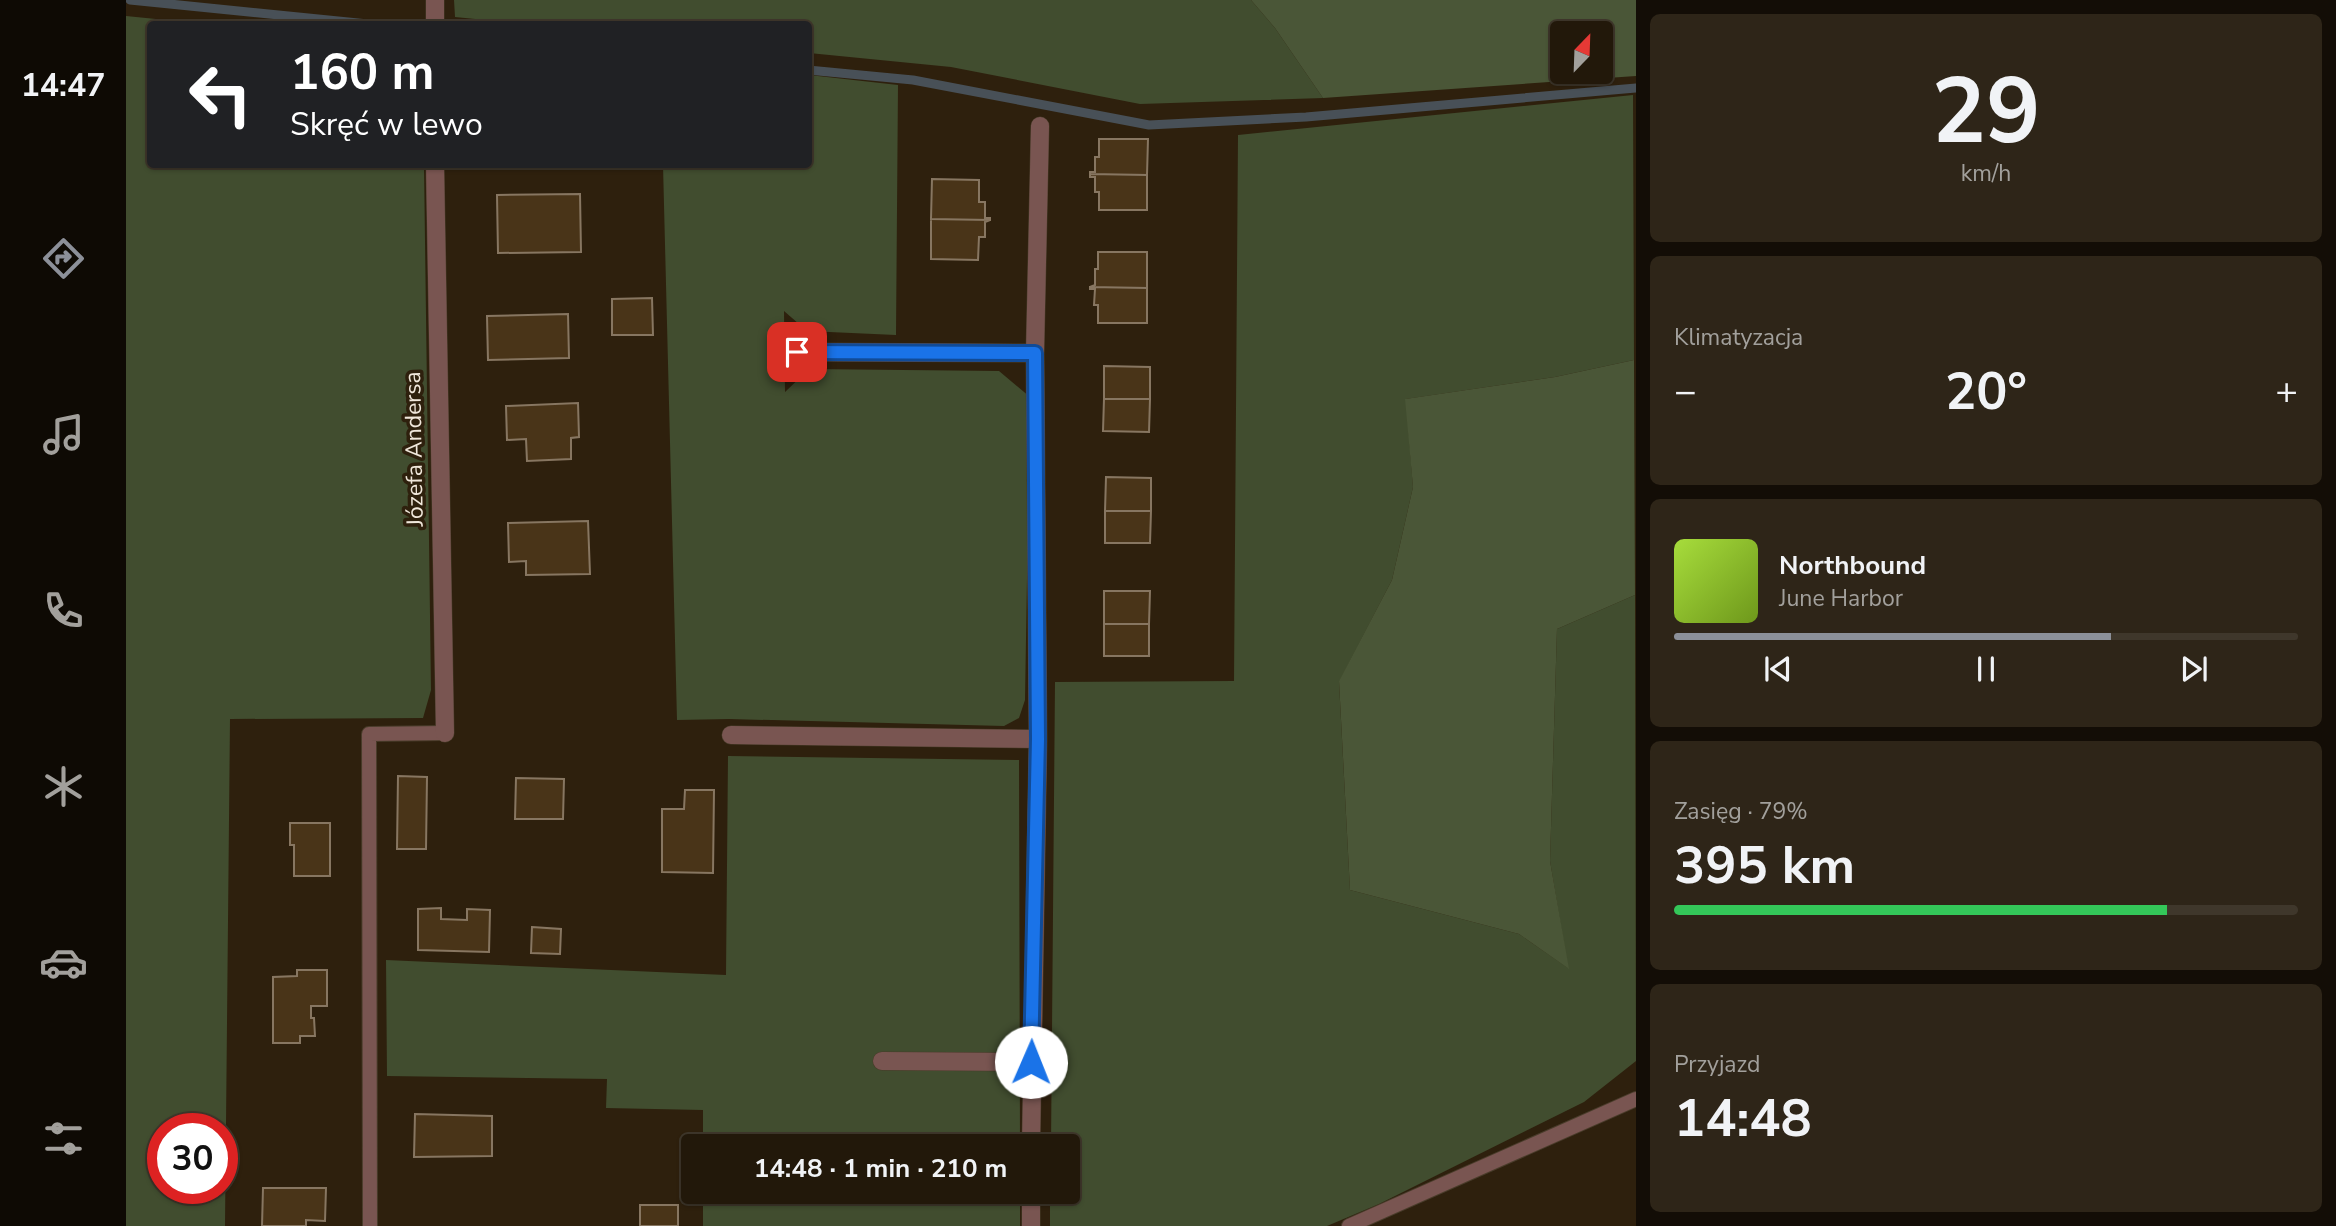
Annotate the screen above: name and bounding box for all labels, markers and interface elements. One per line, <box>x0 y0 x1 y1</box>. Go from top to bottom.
north arrow <box>1550 21 1614 84</box>
map controls <box>1550 21 1613 84</box>
text: 160 m <box>290 39 434 106</box>
icon: left <box>175 49 266 140</box>
text: 29 <box>1931 50 2041 174</box>
text: 14:47 <box>21 64 105 107</box>
text: Skręć w lewo <box>290 103 483 146</box>
text: km/h <box>1961 158 2011 189</box>
icon: directions <box>39 234 88 283</box>
pin <box>767 322 827 382</box>
text: Klimatyzacja <box>1674 322 1803 353</box>
icon: arrive <box>778 333 816 371</box>
text: 20° <box>1945 356 2027 427</box>
text: − <box>1674 366 1697 417</box>
text: + <box>2275 366 2298 417</box>
street label: Józefa Andersa <box>397 371 431 528</box>
icon: music <box>39 410 88 459</box>
text: Northbound <box>1779 548 1926 583</box>
text: June Harbor <box>1779 583 1903 614</box>
icon: phone <box>39 586 88 635</box>
icon: previous <box>1759 650 1797 688</box>
icon: pause <box>1967 650 2005 688</box>
icon: next <box>2175 650 2213 688</box>
icon: climate <box>39 762 88 811</box>
text: Zasięg · 79% <box>1674 796 1808 827</box>
text: 395 km <box>1674 830 1855 901</box>
icon: car <box>39 938 88 987</box>
position arrow <box>994 1025 1068 1099</box>
text: Przyjazd <box>1674 1049 1760 1080</box>
text: 14:48 <box>1674 1083 1812 1154</box>
speed limit sign: 30 <box>147 1113 238 1204</box>
icon: filters <box>39 1114 88 1163</box>
text: 14:48 · 1 min · 210 m <box>754 1151 1007 1186</box>

